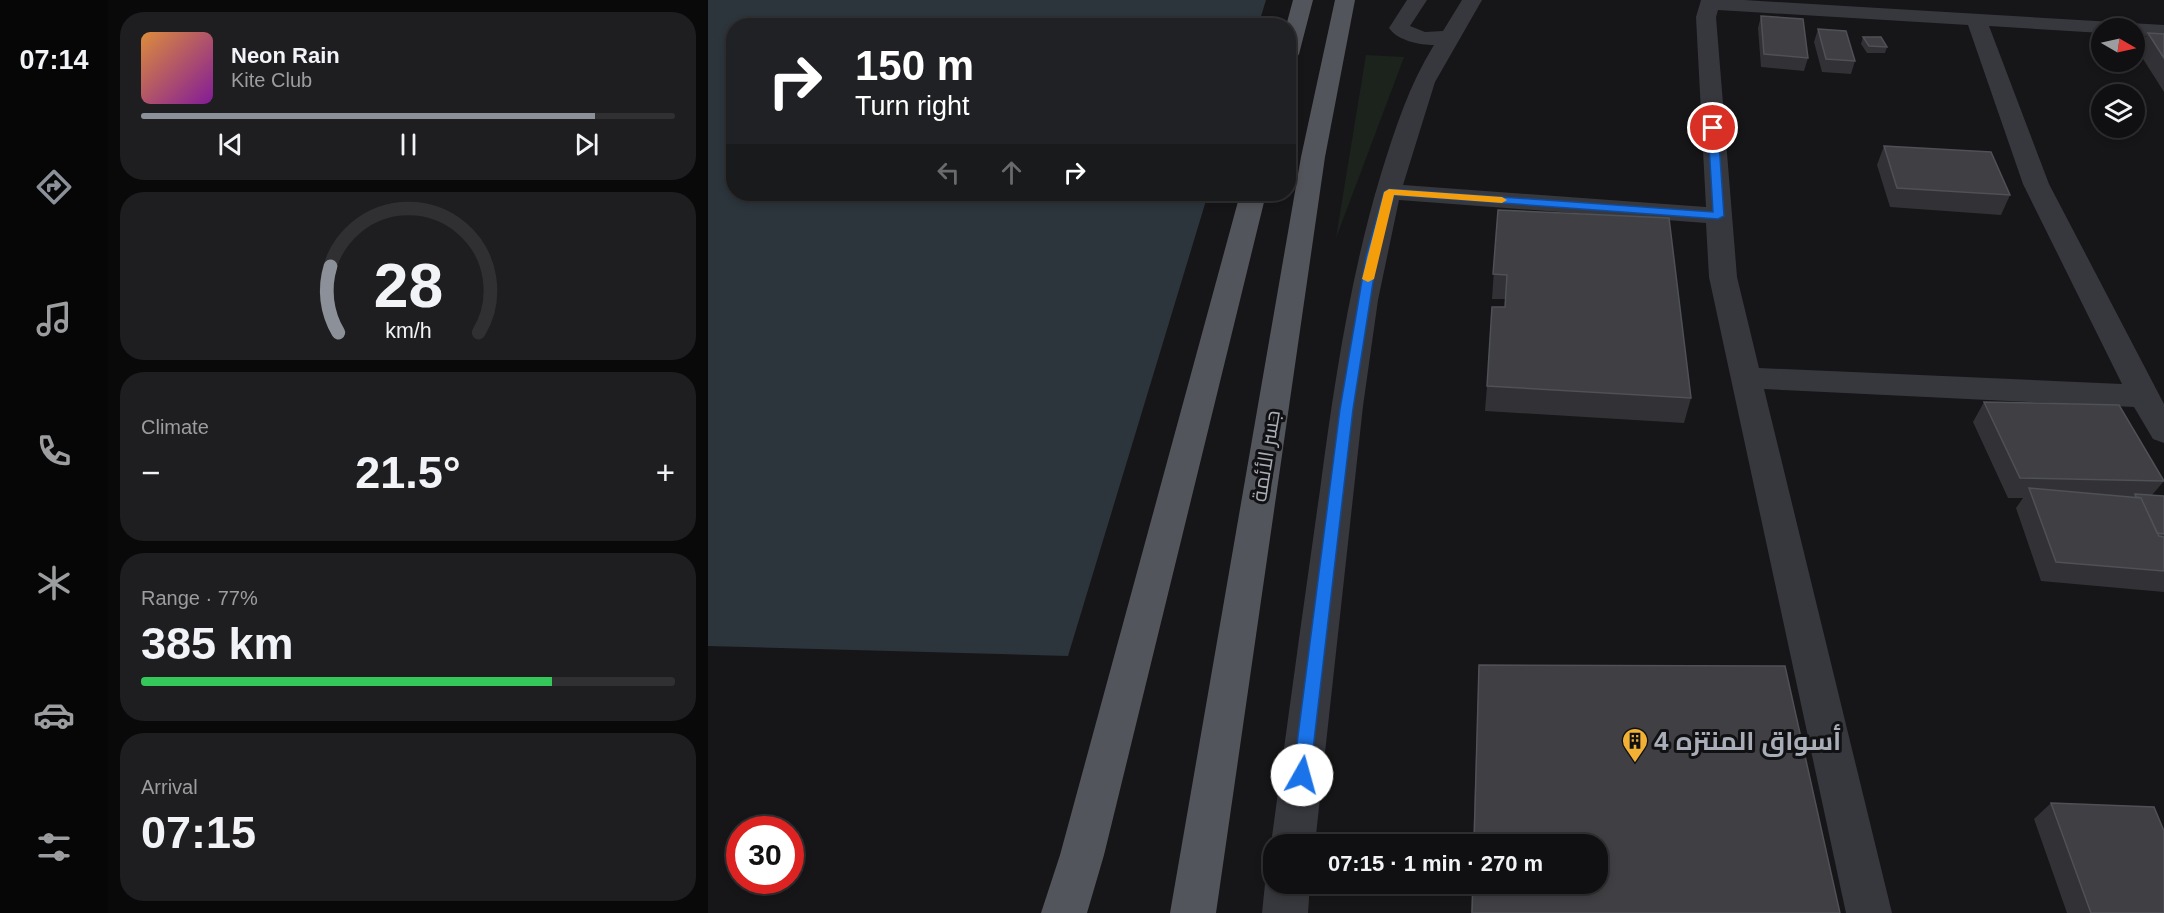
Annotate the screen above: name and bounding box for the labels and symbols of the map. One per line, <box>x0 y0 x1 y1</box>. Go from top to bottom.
north arrow <box>2091 18 2145 72</box>
pin <box>1687 102 1738 153</box>
street label: جسر الأئمة <box>1247 408 1285 504</box>
place label: أسواق المنتزه 4 <box>1654 724 1841 757</box>
building icon: أسواق المنتزه 4 <box>1620 726 1650 764</box>
position arrow <box>1270 743 1334 807</box>
speed limit sign: 30 <box>726 816 804 894</box>

